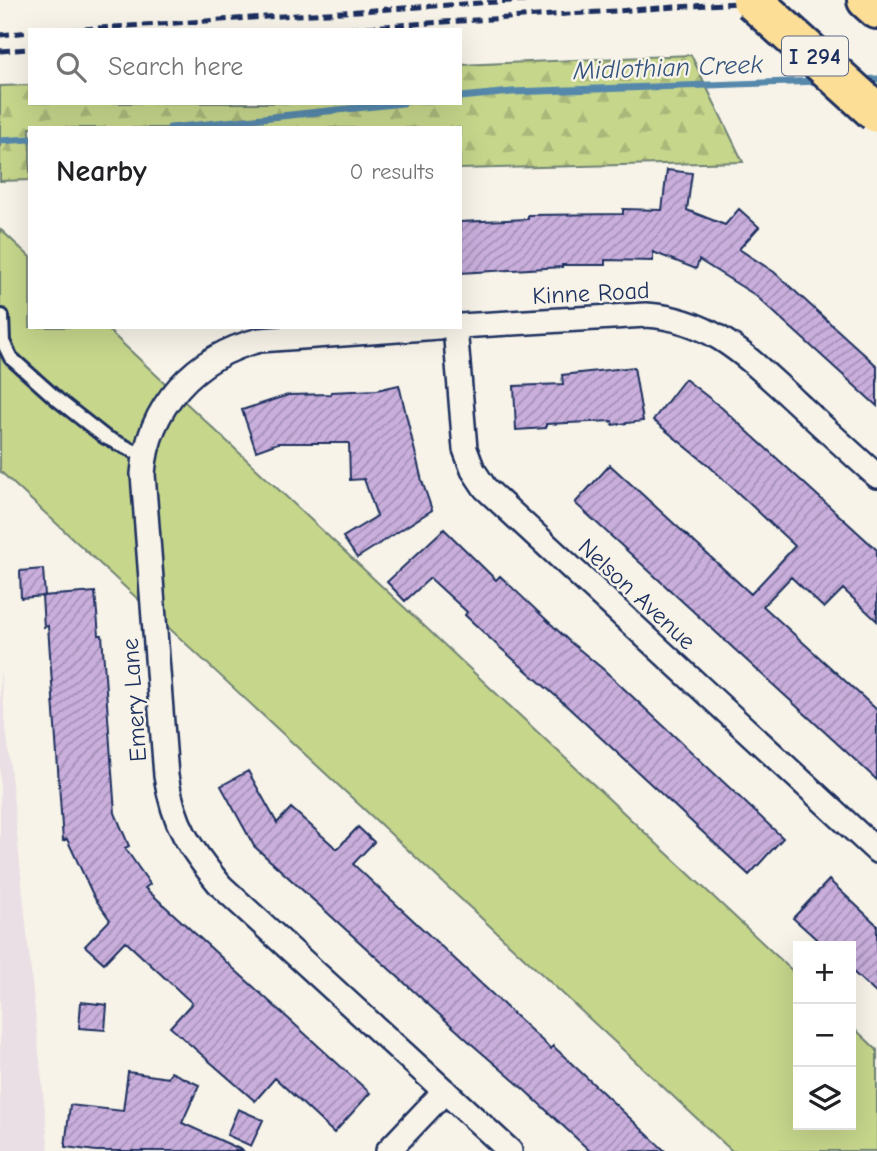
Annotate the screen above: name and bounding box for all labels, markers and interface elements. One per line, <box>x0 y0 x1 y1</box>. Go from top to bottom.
search box <box>28 28 462 105</box>
road number: I 294 <box>782 36 848 76</box>
icon: search <box>52 48 90 86</box>
water label: Midlothian Creek <box>572 50 764 86</box>
text: Search here <box>108 52 243 82</box>
text: Nearby <box>56 154 147 189</box>
text: 0 results <box>350 158 434 185</box>
street label: Kinne Road <box>532 276 650 310</box>
street label: Nelson Avenue <box>573 533 701 655</box>
street label: Emery Lane <box>116 637 152 763</box>
map controls <box>793 941 856 1130</box>
button: + <box>793 941 856 1004</box>
button: − <box>793 1004 856 1067</box>
button: layers <box>793 1067 856 1130</box>

